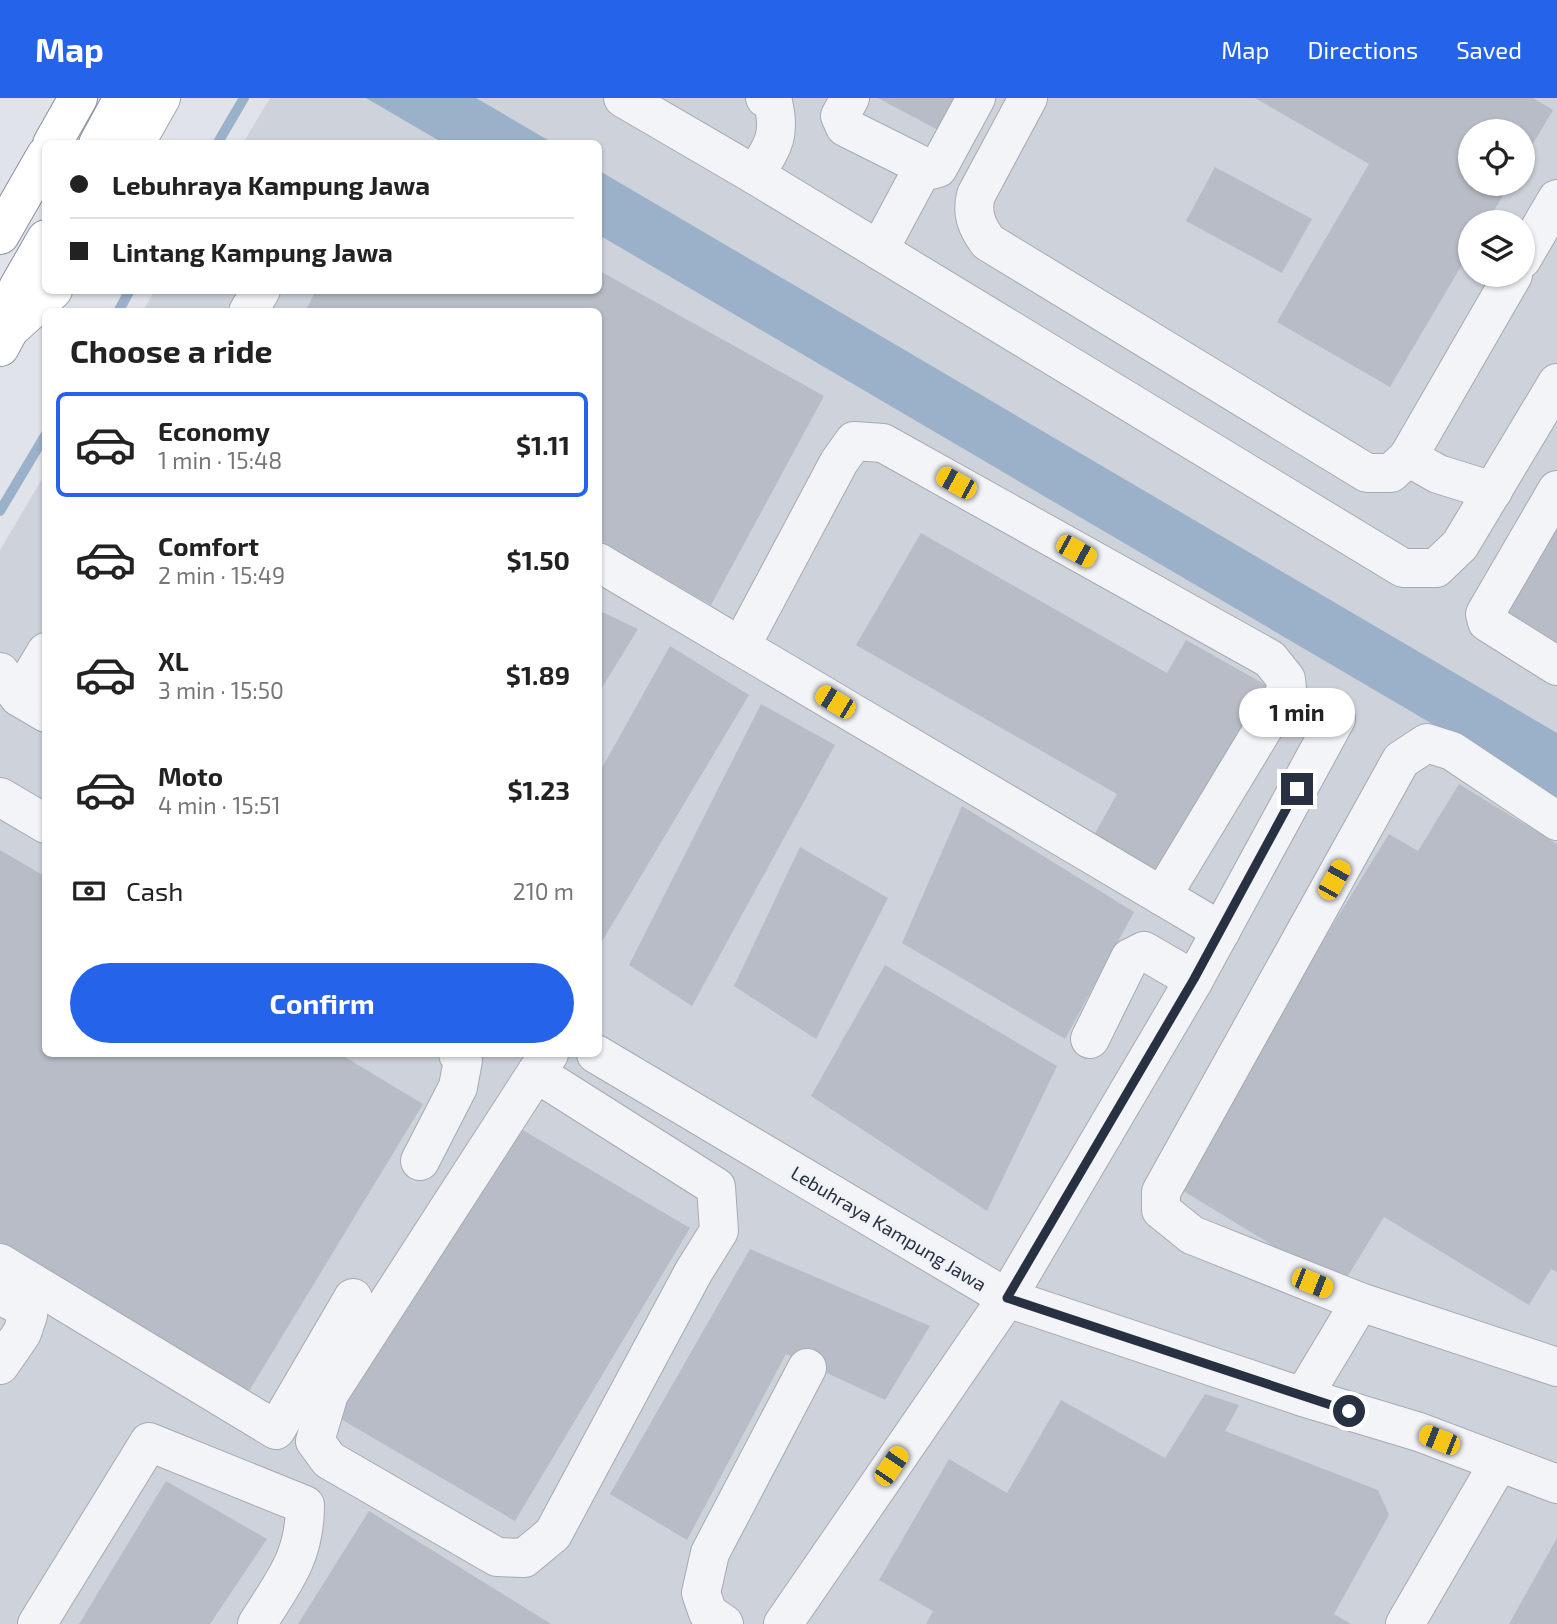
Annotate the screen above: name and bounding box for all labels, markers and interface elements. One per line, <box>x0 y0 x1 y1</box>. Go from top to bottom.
text: Map <box>35 29 104 69</box>
text: Map <box>1221 35 1269 64</box>
text: Directions <box>1307 35 1418 64</box>
text: Saved <box>1456 35 1522 64</box>
map controls <box>1458 119 1535 287</box>
button: locate <box>1458 119 1535 196</box>
text: Lebuhraya Kampung Jawa <box>112 169 430 200</box>
button: layers <box>1458 210 1535 287</box>
text: Lintang Kampung Jawa <box>112 236 393 267</box>
text: Choose a ride <box>70 331 273 369</box>
icon: car <box>74 413 137 476</box>
text: Economy <box>158 415 270 446</box>
text: $1.11 <box>516 429 570 460</box>
text: 1 min · 15:48 <box>158 446 282 474</box>
car <box>933 464 980 502</box>
icon: car <box>74 528 137 591</box>
text: Comfort <box>158 530 259 561</box>
car <box>1053 532 1100 570</box>
text: $1.50 <box>507 544 570 575</box>
text: 2 min · 15:49 <box>158 561 285 589</box>
icon: car <box>74 643 137 706</box>
text: XL <box>158 645 189 676</box>
text: $1.89 <box>506 659 570 690</box>
text: 3 min · 15:50 <box>158 676 284 704</box>
car <box>812 682 859 722</box>
callout: 1 min <box>1239 688 1355 736</box>
text: 1 min <box>1269 698 1325 726</box>
icon: car <box>74 758 137 821</box>
text: Moto <box>158 760 223 791</box>
route end <box>1281 773 1313 805</box>
text: $1.23 <box>507 774 570 805</box>
text: 4 min · 15:51 <box>158 791 281 819</box>
car <box>1315 857 1354 903</box>
icon: cash <box>70 872 108 910</box>
text: Cash <box>126 875 183 906</box>
text: 210 m <box>513 877 574 905</box>
button: Confirm <box>70 963 574 1043</box>
street label: Lebuhraya Kampung Jawa <box>787 1160 991 1296</box>
car <box>1289 1265 1336 1301</box>
route start <box>1333 1395 1365 1427</box>
car <box>1416 1422 1463 1458</box>
car <box>871 1443 912 1489</box>

